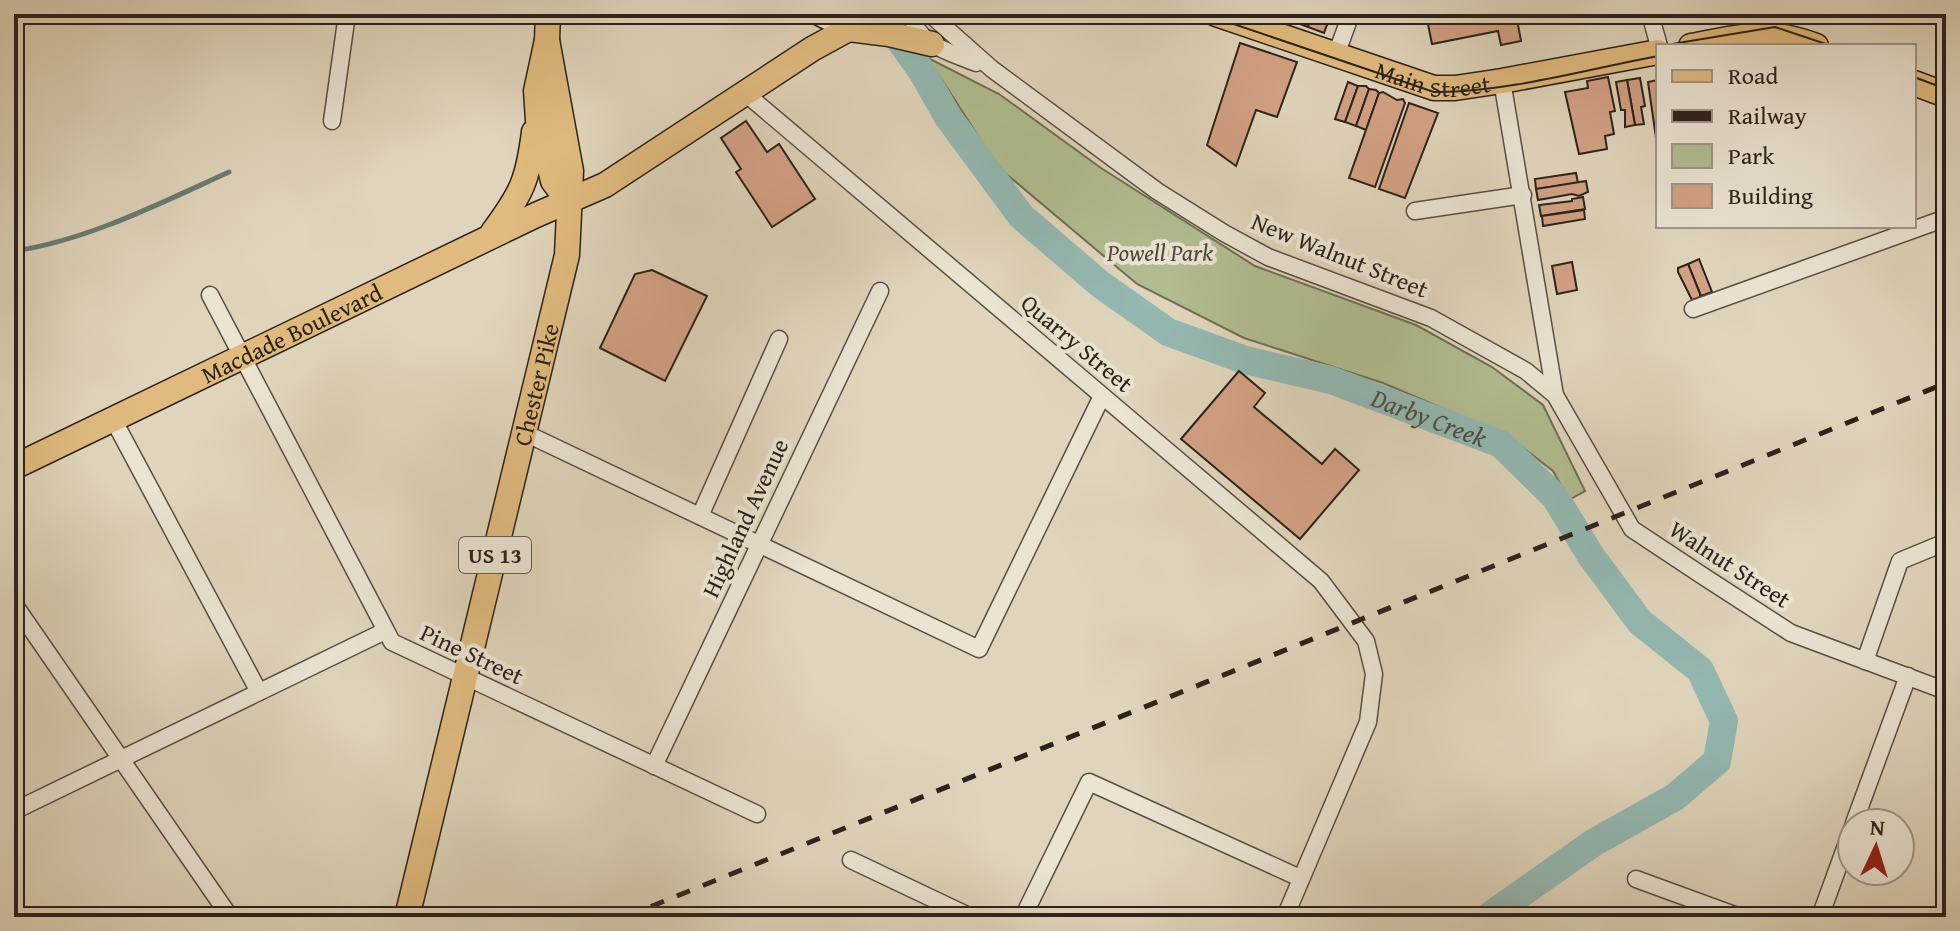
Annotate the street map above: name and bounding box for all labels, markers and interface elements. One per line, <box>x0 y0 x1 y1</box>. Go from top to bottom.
legend <box>1656 44 1916 228</box>
street label: Main Street <box>1371 52 1493 106</box>
text: Road <box>1728 58 1778 93</box>
text: Railway <box>1728 98 1807 133</box>
text: Park <box>1728 138 1775 173</box>
text: Building <box>1728 178 1813 213</box>
street label: New Walnut Street <box>1246 204 1434 307</box>
park label: Powell Park <box>1106 235 1213 270</box>
street label: Macdade Boulevard <box>195 274 388 392</box>
street label: Quarry Street <box>1013 286 1141 401</box>
street label: Chester Pike <box>504 320 567 449</box>
water label: Darby Creek <box>1365 377 1493 456</box>
street label: Highland Avenue <box>693 433 797 603</box>
street label: Walnut Street <box>1662 512 1798 617</box>
road number: US 13 <box>459 537 531 573</box>
street label: Pine Street <box>415 615 530 693</box>
north arrow <box>1836 807 1916 887</box>
text: N <box>1869 811 1886 844</box>

